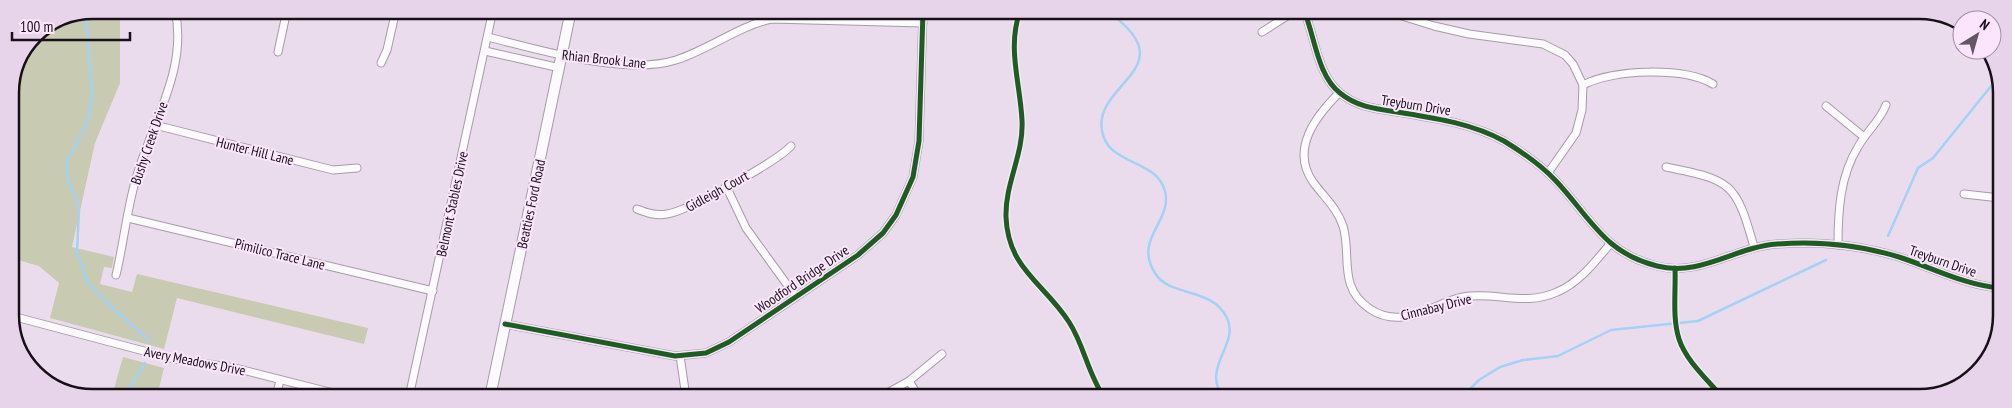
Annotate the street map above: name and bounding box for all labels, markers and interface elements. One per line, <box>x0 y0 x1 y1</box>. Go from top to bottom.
scale bar <box>12 10 130 42</box>
north arrow <box>1952 10 2002 60</box>
text: N <box>1976 15 1993 34</box>
text: 100 m <box>20 17 53 36</box>
street label: Rhian Brook Lane <box>561 46 647 72</box>
street label: Treyburn Drive <box>1380 91 1452 119</box>
street label: Bushy Creek Drive <box>126 99 172 187</box>
street label: Hunter Hill Lane <box>214 133 296 169</box>
street label: Belmont Stables Drive <box>432 149 472 258</box>
street label: Beatties Ford Road <box>513 158 549 250</box>
street label: Gidleigh Court <box>682 166 752 216</box>
street label: Pimilico Trace Lane <box>233 234 327 274</box>
street label: Woodford Bridge Drive <box>752 241 852 317</box>
street label: Treyburn Drive <box>1907 241 1979 281</box>
street label: Cinnabay Drive <box>1399 289 1473 324</box>
street label: Avery Meadows Drive <box>143 342 247 380</box>

